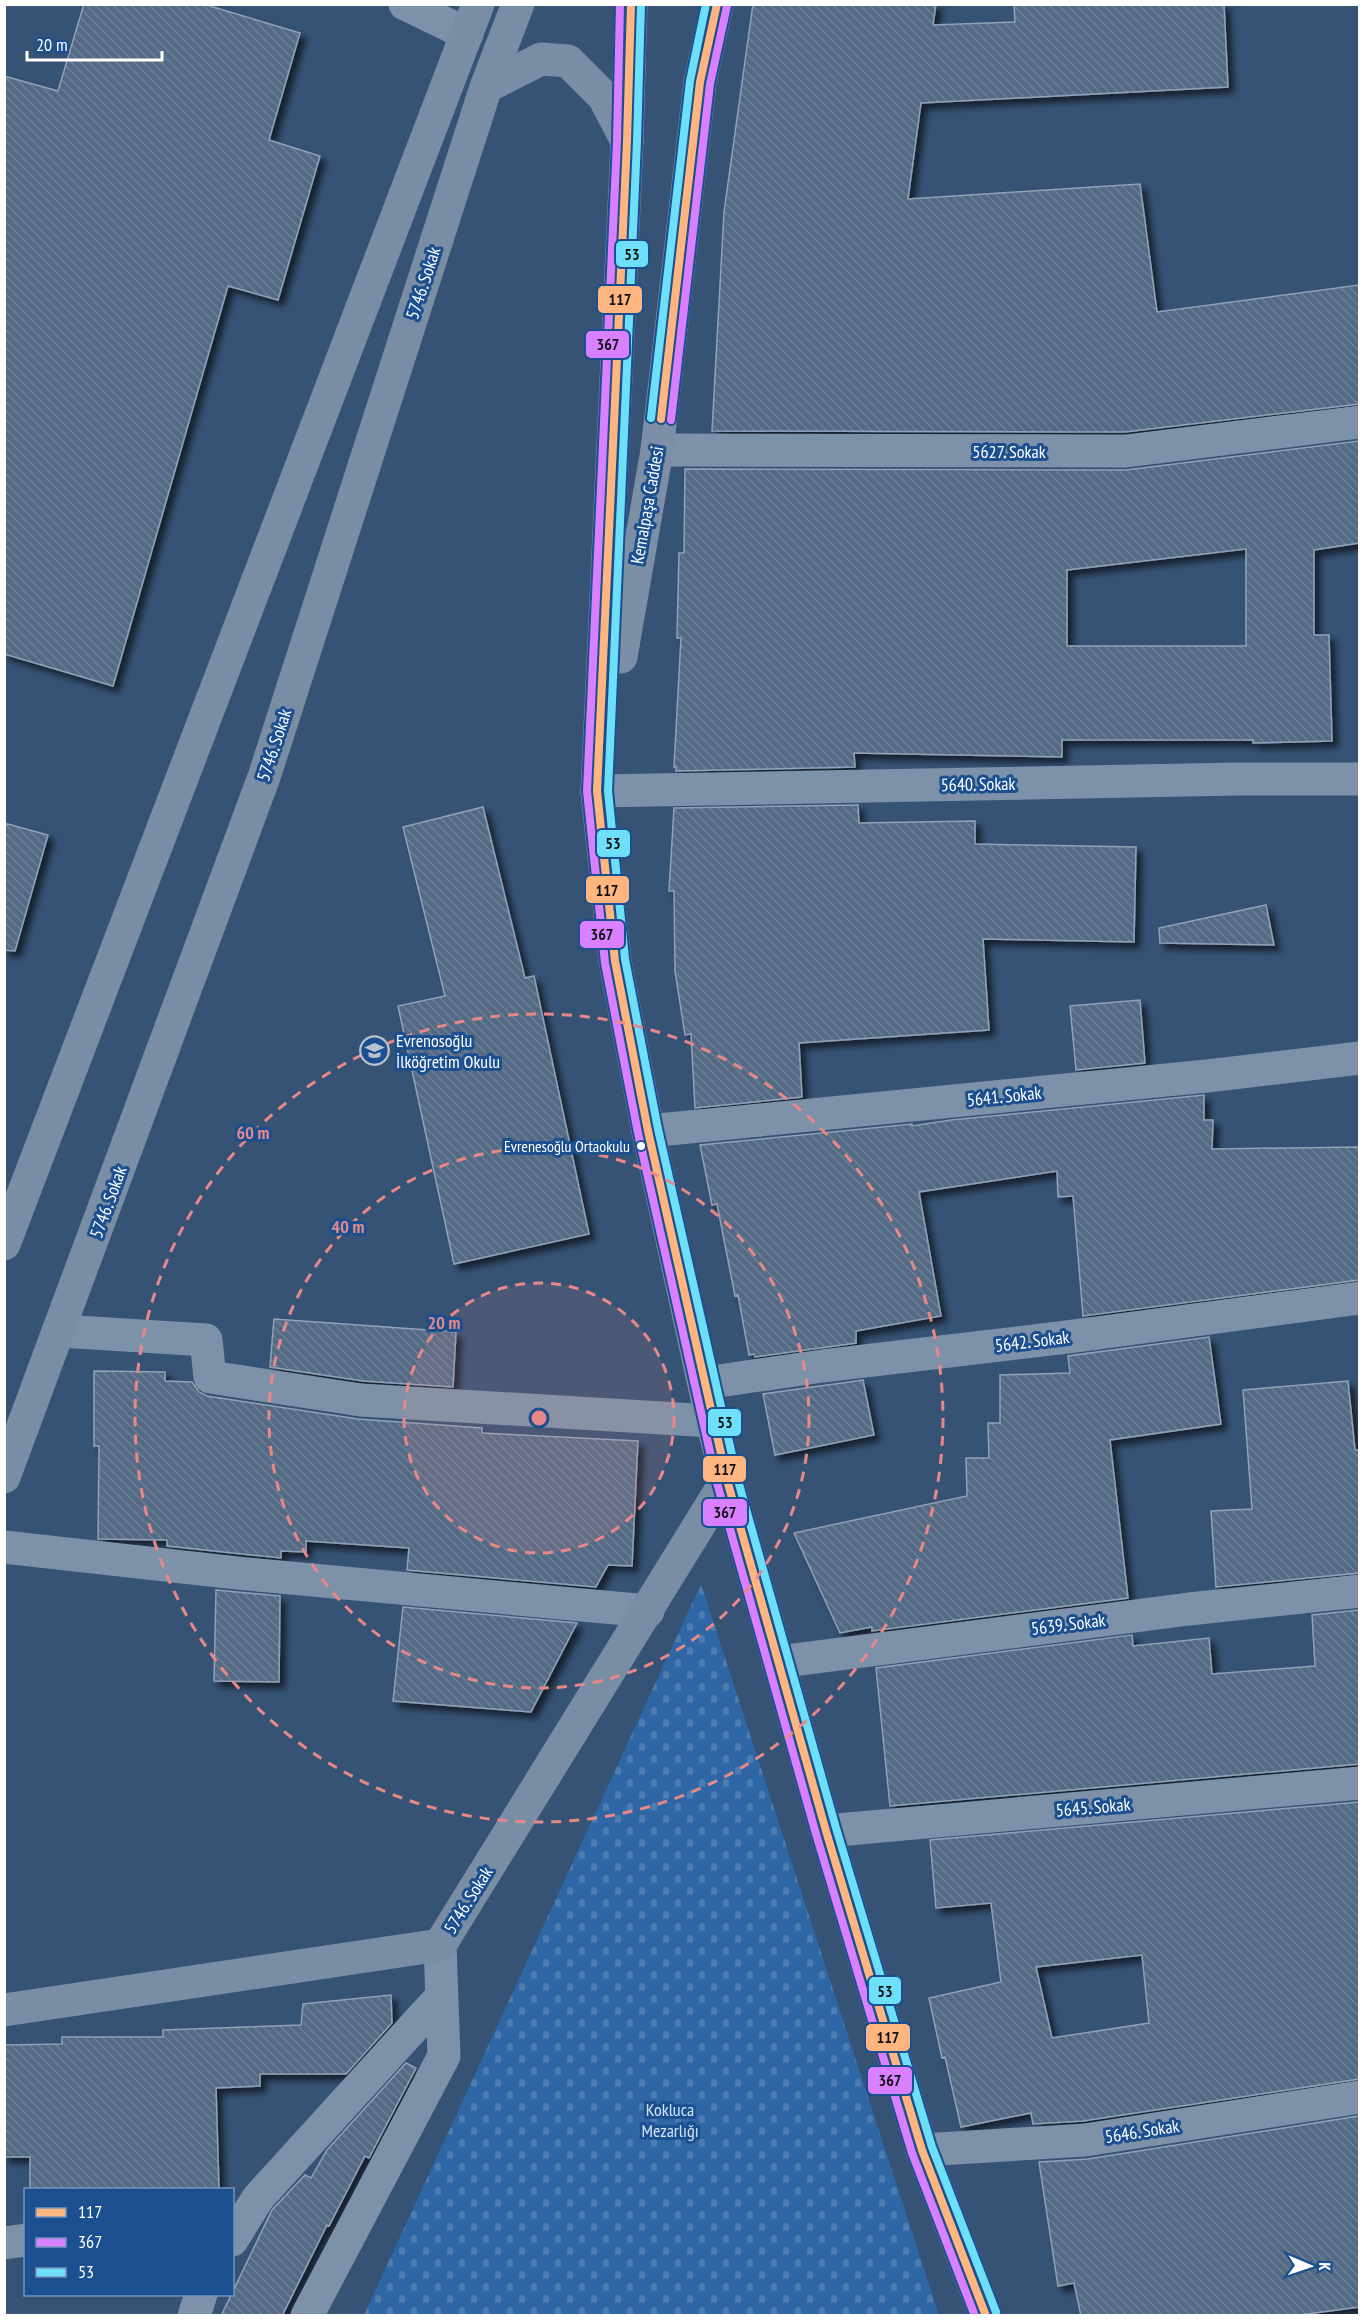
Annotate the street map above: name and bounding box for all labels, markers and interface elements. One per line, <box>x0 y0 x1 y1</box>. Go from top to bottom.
scale bar <box>27 24 162 62</box>
text: 20 m <box>36 33 68 56</box>
line badge: 53 <box>615 240 649 268</box>
street label: 5746. Sokak <box>400 244 446 322</box>
text: 53 <box>624 244 640 264</box>
line badge: 117 <box>597 285 643 314</box>
text: 117 <box>609 289 631 309</box>
line badge: 367 <box>585 330 630 359</box>
text: 367 <box>597 334 619 354</box>
street label: 5627. Sokak <box>972 440 1046 463</box>
street label: Kemalpaşa Caddesi <box>625 444 669 566</box>
street label: 5746. Sokak <box>251 706 297 784</box>
street label: 5640. Sokak <box>940 772 1016 796</box>
line badge: 53 <box>596 829 631 858</box>
text: 53 <box>605 833 621 853</box>
line badge: 117 <box>585 875 630 904</box>
text: 117 <box>596 880 618 900</box>
line badge: 367 <box>579 920 625 949</box>
text: 367 <box>591 924 613 944</box>
place label: Evrenosoğlu İlköğretim Okulu <box>396 1029 500 1073</box>
school or university icon: Evrenosoğlu İlköğretim Okulu <box>359 1034 391 1066</box>
street label: 5641. Sokak <box>966 1081 1042 1111</box>
text: 60 m <box>237 1121 269 1144</box>
place label: Evrenesoğlu Ortaokulu <box>504 1136 630 1156</box>
marker: Evrenesoğlu Ortaokulu <box>635 1140 647 1152</box>
street label: 5746. Sokak <box>84 1163 132 1241</box>
text: 40 m <box>332 1215 364 1238</box>
text: 20 m <box>428 1311 460 1334</box>
street label: 5642. Sokak <box>993 1325 1071 1357</box>
centre of rings <box>529 1408 549 1428</box>
line badge: 53 <box>707 1408 742 1437</box>
text: 53 <box>717 1412 733 1432</box>
line badge: 117 <box>702 1455 747 1483</box>
text: 117 <box>714 1459 736 1479</box>
line badge: 367 <box>702 1498 748 1527</box>
text: 367 <box>714 1502 736 1522</box>
street label: 5639. Sokak <box>1029 1608 1107 1640</box>
street label: 5645. Sokak <box>1055 1792 1131 1822</box>
street label: 5746. Sokak <box>438 1862 498 1938</box>
line badge: 53 <box>868 1976 902 2005</box>
text: 53 <box>877 1981 893 2001</box>
line badge: 117 <box>865 2023 911 2052</box>
text: 117 <box>877 2027 899 2047</box>
line badge: 367 <box>867 2066 913 2095</box>
text: 367 <box>879 2070 901 2090</box>
park label: Kokluca Mezarlığı <box>641 2098 699 2142</box>
street label: 5646. Sokak <box>1103 2114 1181 2148</box>
legend <box>24 2188 234 2296</box>
text: 117 <box>78 2200 102 2223</box>
text: 367 <box>78 2230 102 2253</box>
north arrow <box>1280 2236 1340 2296</box>
text: 53 <box>78 2260 94 2283</box>
text: K <box>1315 2262 1335 2272</box>

